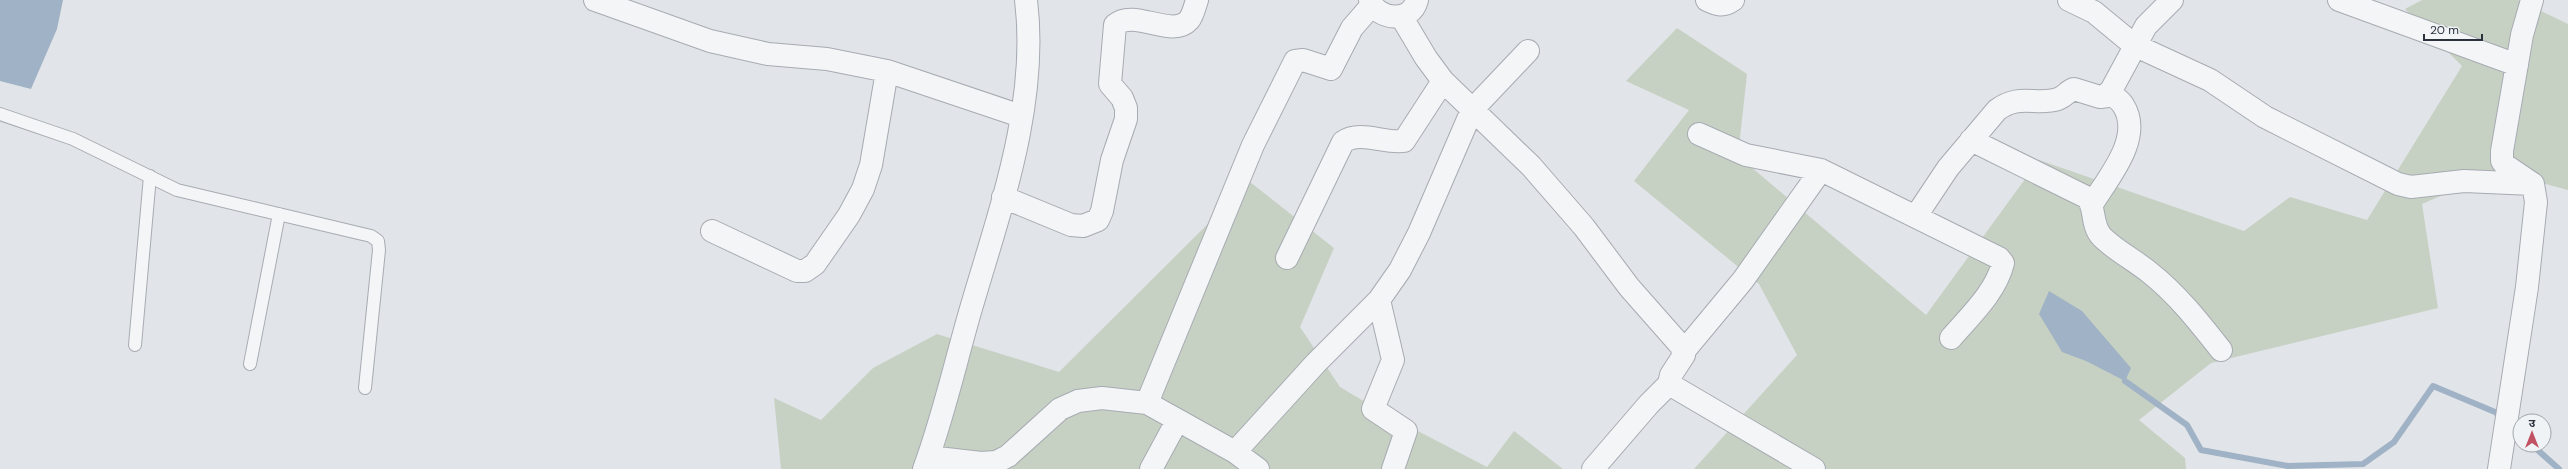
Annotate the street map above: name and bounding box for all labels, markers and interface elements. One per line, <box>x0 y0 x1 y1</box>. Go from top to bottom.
scale bar <box>2424 16 2482 42</box>
text: 20 m <box>2430 22 2459 38</box>
north arrow <box>2512 413 2552 453</box>
text: उ <box>2529 416 2536 430</box>

